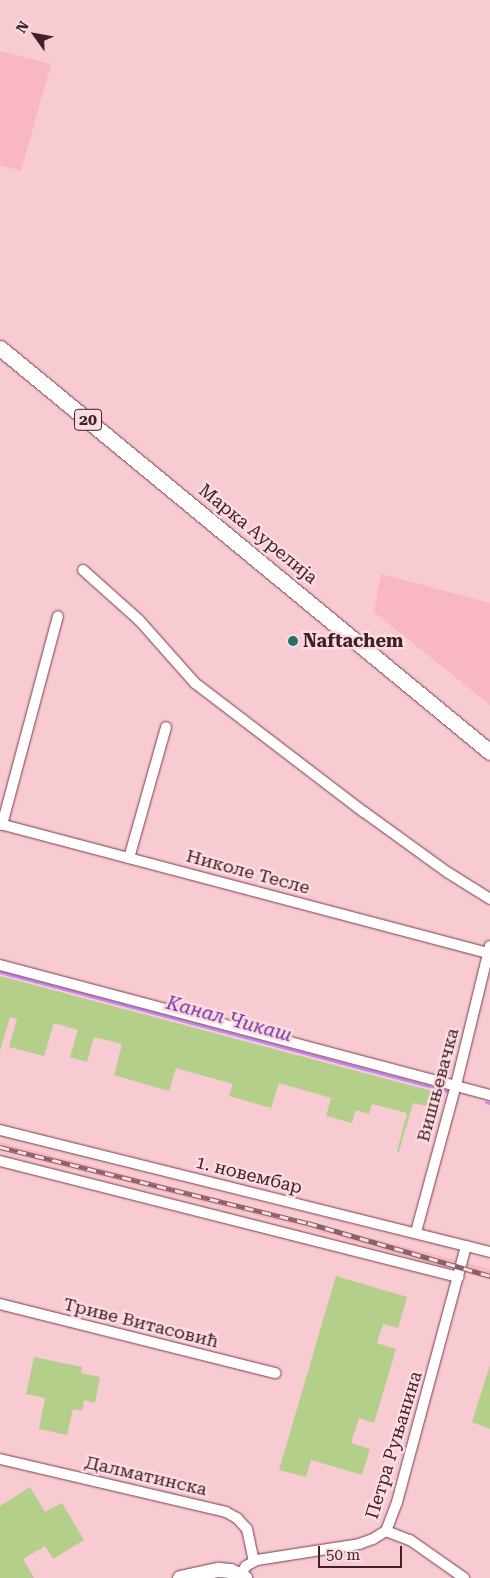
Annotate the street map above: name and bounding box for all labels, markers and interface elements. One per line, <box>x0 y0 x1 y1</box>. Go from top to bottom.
north arrow <box>10 10 60 60</box>
text: N <box>13 18 32 36</box>
road number: 20 <box>73 406 103 434</box>
street label: Марка Аурелија <box>194 479 322 589</box>
place label: Naftachem <box>303 630 403 652</box>
marker: Naftachem <box>287 635 299 647</box>
street label: Николе Тесле <box>184 845 312 899</box>
water label: Канал Чикаш <box>164 991 294 1047</box>
street label: Вишњевачка <box>412 1026 464 1144</box>
street label: 1. новембар <box>193 1151 305 1199</box>
street label: Триве Витасовић <box>61 1293 221 1353</box>
street label: Петра Руњанина <box>361 1369 427 1521</box>
street label: Далматинска <box>83 1451 209 1501</box>
scale bar <box>320 1536 404 1568</box>
text: 50 m <box>326 1546 360 1564</box>

